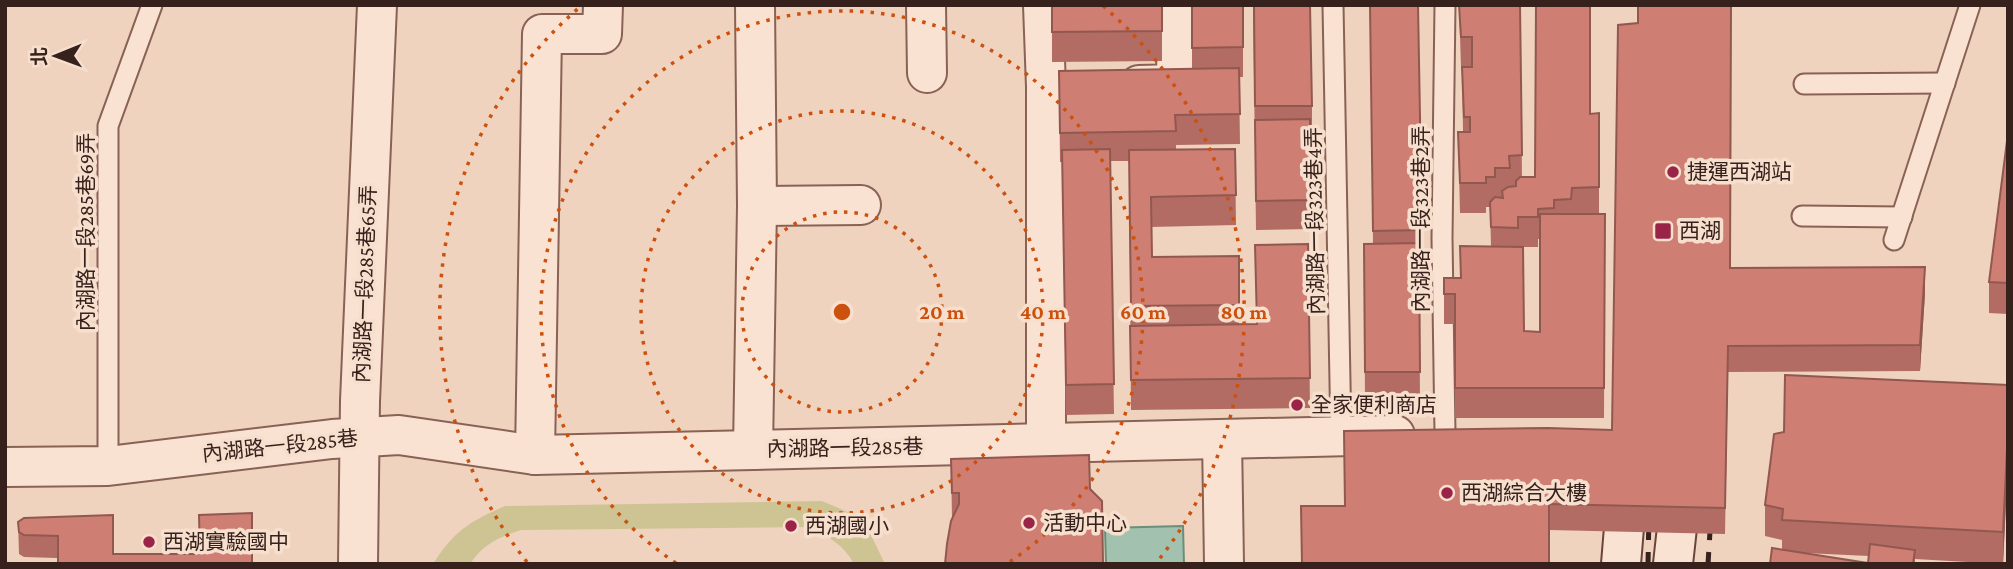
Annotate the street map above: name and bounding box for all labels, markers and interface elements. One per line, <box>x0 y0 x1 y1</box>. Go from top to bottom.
north arrow <box>21 21 91 91</box>
text: 北 <box>29 47 50 66</box>
street label: 內湖路一段323巷2弄 <box>1409 126 1433 312</box>
street label: 內湖路一段323巷4弄 <box>1301 127 1329 315</box>
street label: 內湖路一段285巷69弄 <box>74 133 98 331</box>
place label: 捷運西湖站 <box>1687 160 1792 184</box>
marker: 捷運西湖站 <box>1665 164 1681 180</box>
street label: 內湖路一段285巷65弄 <box>350 185 380 383</box>
place label: 西湖 <box>1679 219 1721 243</box>
marker: 西湖 <box>1653 221 1673 241</box>
centre of rings <box>830 300 854 324</box>
text: 20 m <box>919 300 965 324</box>
text: 40 m <box>1020 300 1066 324</box>
text: 60 m <box>1120 300 1166 324</box>
text: 80 m <box>1221 300 1268 324</box>
place label: 全家便利商店 <box>1311 393 1437 417</box>
marker: 全家便利商店 <box>1289 397 1305 413</box>
street label: 內湖路一段285巷 <box>201 426 359 466</box>
street label: 內湖路一段285巷 <box>766 435 924 461</box>
place label: 西湖綜合大樓 <box>1461 481 1587 505</box>
marker: 西湖綜合大樓 <box>1439 485 1455 501</box>
place label: 活動中心 <box>1043 511 1127 535</box>
place label: 西湖國小 <box>805 514 889 538</box>
marker: 活動中心 <box>1021 515 1037 531</box>
marker: 西湖國小 <box>783 518 799 534</box>
place label: 西湖實驗國中 <box>163 530 289 554</box>
marker: 西湖實驗國中 <box>141 534 157 550</box>

